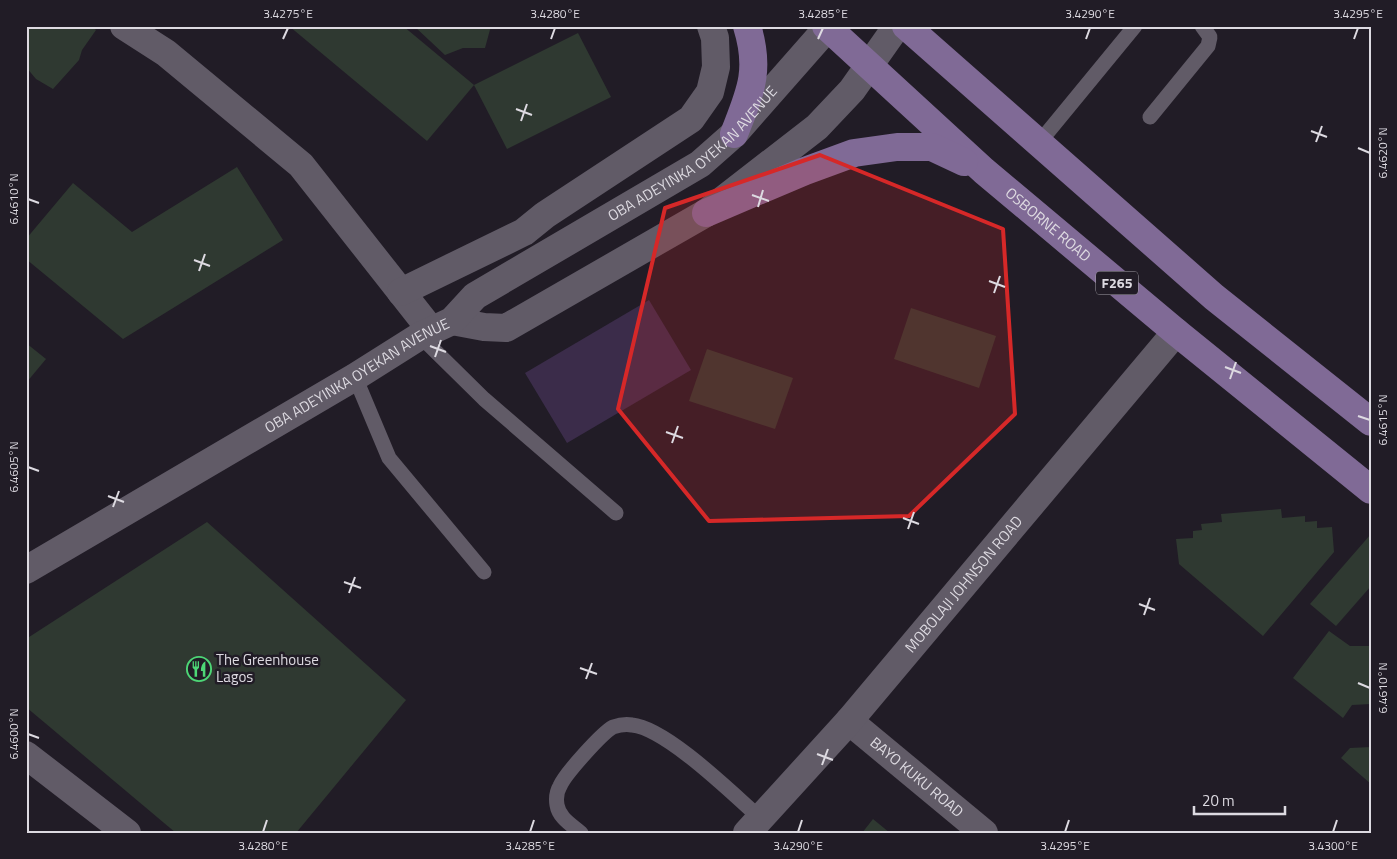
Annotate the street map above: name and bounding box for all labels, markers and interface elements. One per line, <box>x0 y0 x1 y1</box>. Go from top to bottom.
text: 3.4275°E <box>263 4 313 23</box>
text: 3.4280°E <box>530 4 580 23</box>
text: 3.4285°E <box>798 4 848 23</box>
text: 3.4290°E <box>1065 4 1115 23</box>
text: 3.4295°E <box>1333 4 1383 23</box>
street label: OBA ADEYINKA OYEKAN AVENUE <box>603 80 782 227</box>
text: 6.4620°N <box>1373 127 1392 179</box>
text: 6.4610°N <box>4 173 23 225</box>
street label: OSBORNE ROAD <box>1000 181 1096 267</box>
road number: F265 <box>1096 272 1138 294</box>
street label: OBA ADEYINKA OYEKAN AVENUE <box>260 312 453 439</box>
text: 6.4615°N <box>1373 394 1392 446</box>
text: 6.4605°N <box>4 441 23 493</box>
street label: MOBOLAJI JOHNSON ROAD <box>899 511 1028 658</box>
place label: The Greenhouse Lagos <box>216 648 319 688</box>
restaurant icon: The Greenhouse Lagos <box>186 656 212 682</box>
text: 6.4610°N <box>1373 662 1392 714</box>
text: 6.4600°N <box>4 708 23 760</box>
street label: BAYO KUKU ROAD <box>865 731 969 823</box>
scale bar <box>1194 784 1286 816</box>
text: 20 m <box>1202 789 1235 812</box>
text: 3.4280°E <box>238 836 288 855</box>
text: 3.4285°E <box>505 836 555 855</box>
text: 3.4290°E <box>773 836 823 855</box>
text: 3.4295°E <box>1040 836 1090 855</box>
text: 3.4300°E <box>1308 836 1358 855</box>

